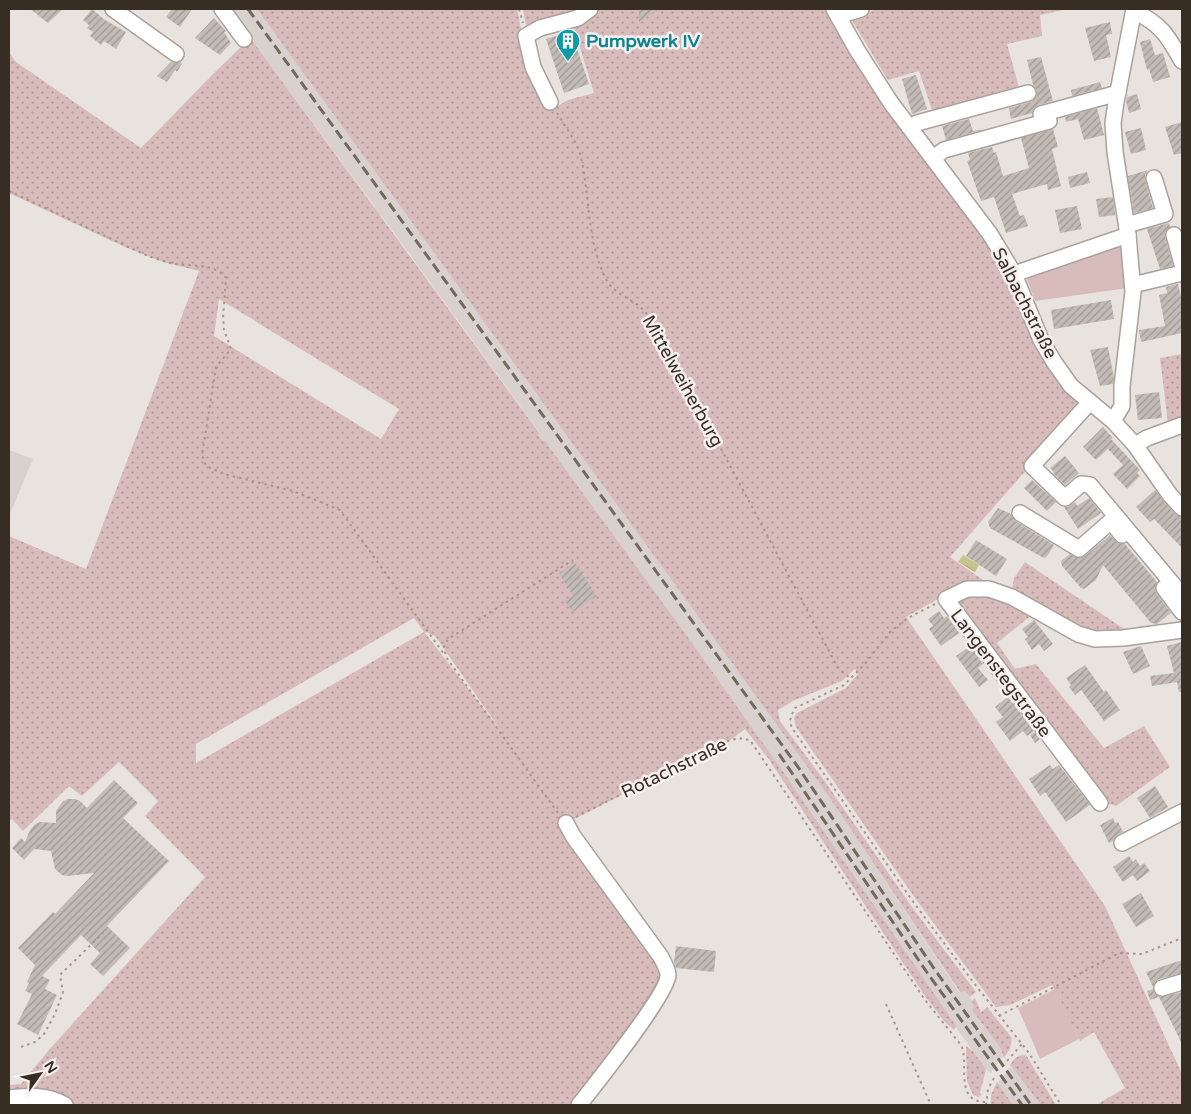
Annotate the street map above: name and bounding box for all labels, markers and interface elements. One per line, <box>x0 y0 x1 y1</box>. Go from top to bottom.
building icon: Pumpwerk IV <box>555 28 581 62</box>
place label: Pumpwerk IV <box>586 30 701 52</box>
street label: Salbachstraße <box>988 244 1062 362</box>
street label: Mittelweiherburg <box>638 311 728 451</box>
street label: Langenstegstraße <box>946 605 1056 741</box>
street label: Rotachstraße <box>618 733 730 803</box>
north arrow <box>15 1049 65 1099</box>
text: N <box>40 1058 61 1077</box>

